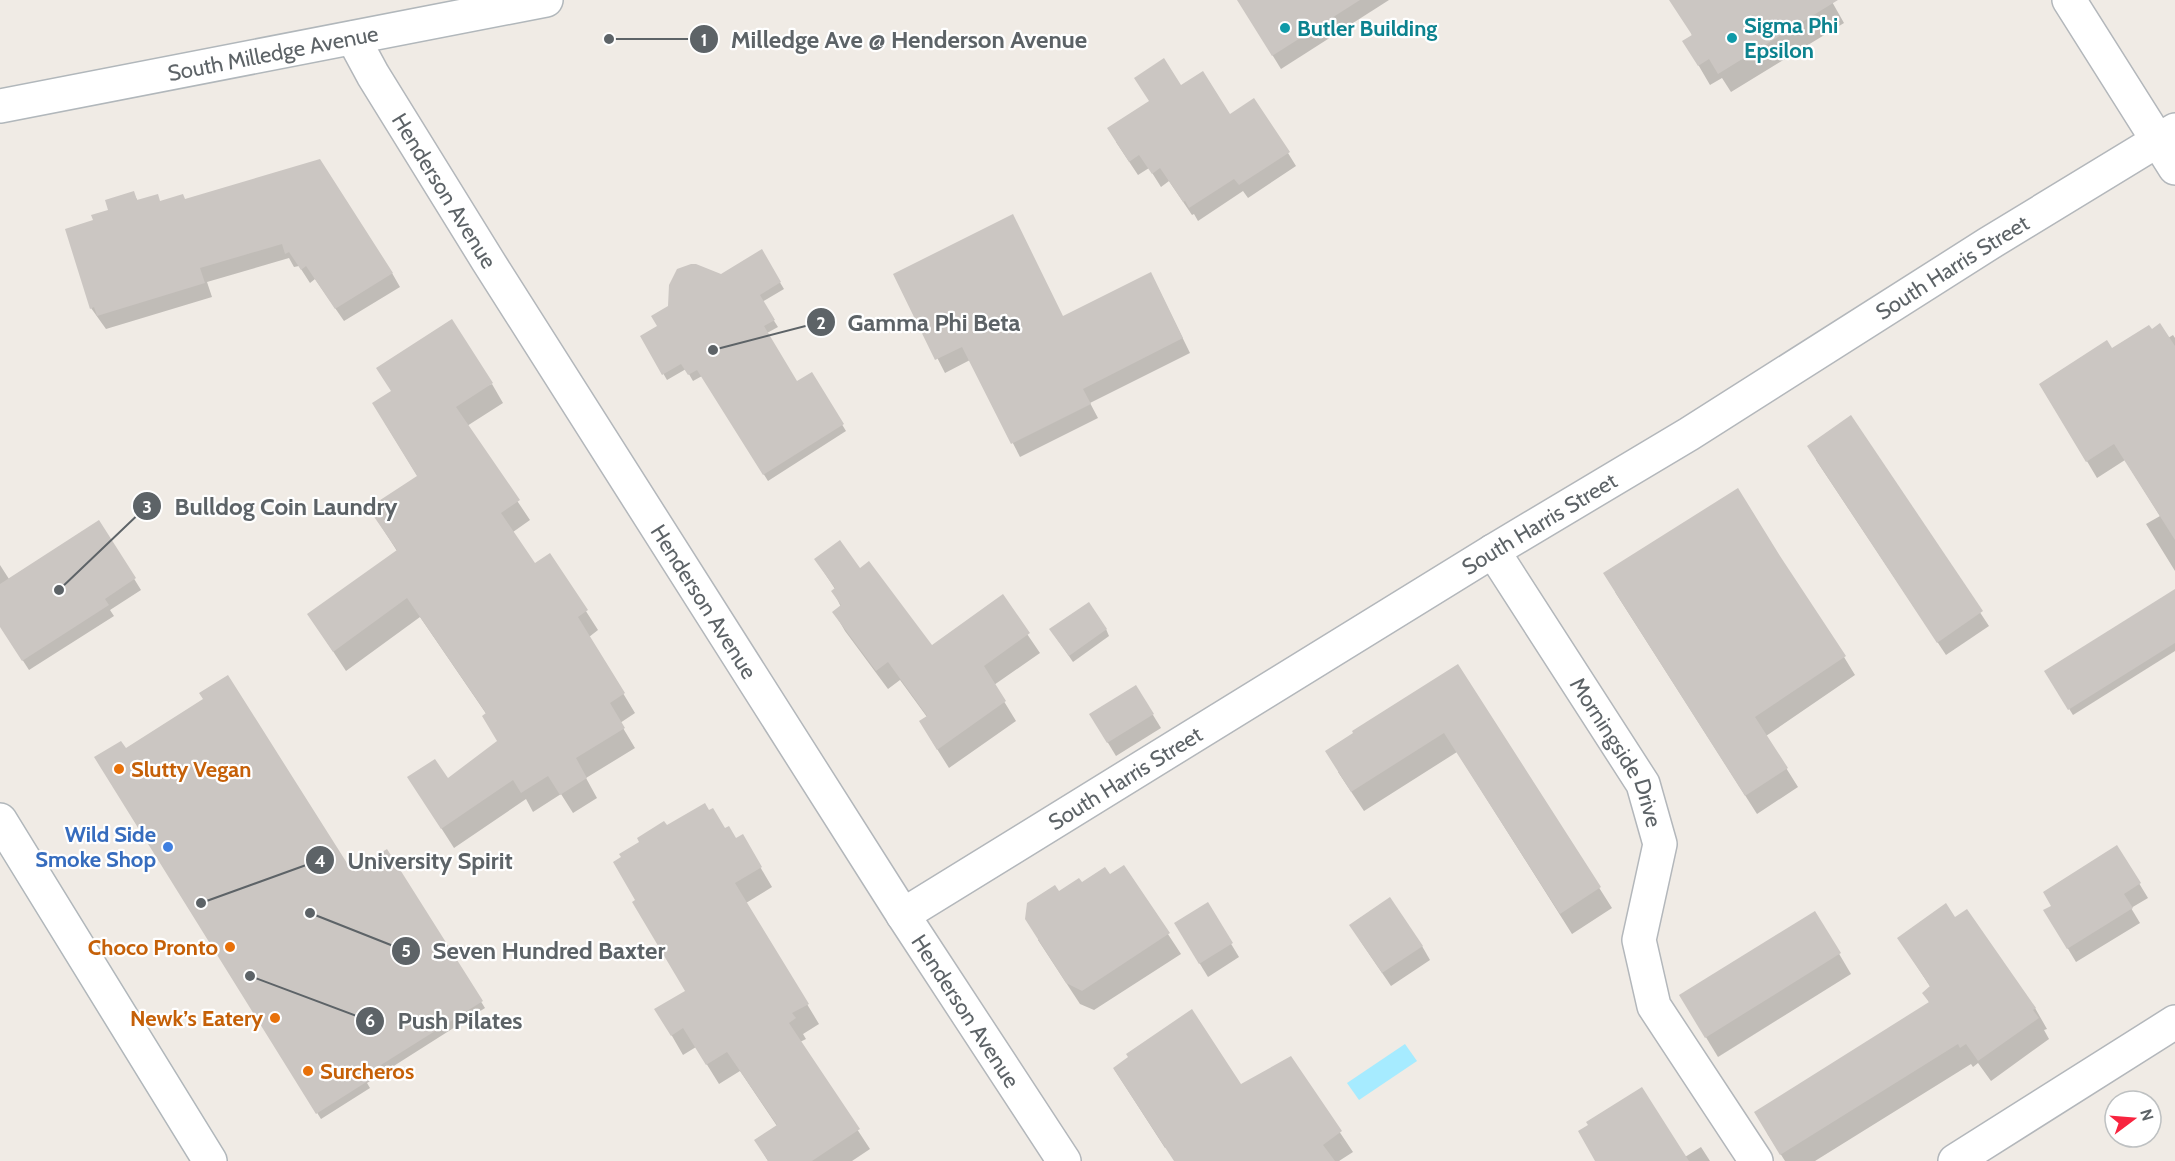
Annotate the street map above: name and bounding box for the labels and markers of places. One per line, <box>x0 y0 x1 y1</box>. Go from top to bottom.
place label: Sigma Phi Epsilon <box>1744 12 1838 64</box>
place label: Butler Building <box>1297 15 1437 42</box>
callout: Milledge Ave @ Henderson Avenue <box>689 18 1099 60</box>
marker: Butler Building <box>1278 21 1292 35</box>
marker: Sigma Phi Epsilon <box>1725 31 1739 45</box>
callout: Gamma Phi Beta <box>806 301 1033 343</box>
callout: Bulldog Coin Laundry <box>132 485 409 527</box>
place label: Slutty Vegan <box>131 756 251 783</box>
marker: Slutty Vegan <box>112 762 126 776</box>
place label: Wild Side Smoke Shop <box>35 821 156 873</box>
callout: University Spirit <box>305 839 524 881</box>
marker: Wild Side Smoke Shop <box>161 840 175 854</box>
callout: Seven Hundred Baxter <box>391 930 677 972</box>
place label: Choco Pronto <box>88 934 218 961</box>
marker: Choco Pronto <box>223 940 237 954</box>
callout: Push Pilates <box>355 1000 534 1042</box>
place label: Newk’s Eatery <box>130 1005 263 1032</box>
marker: Newk’s Eatery <box>268 1011 282 1025</box>
place label: Surcheros <box>320 1058 414 1085</box>
marker: Surcheros <box>301 1064 315 1078</box>

